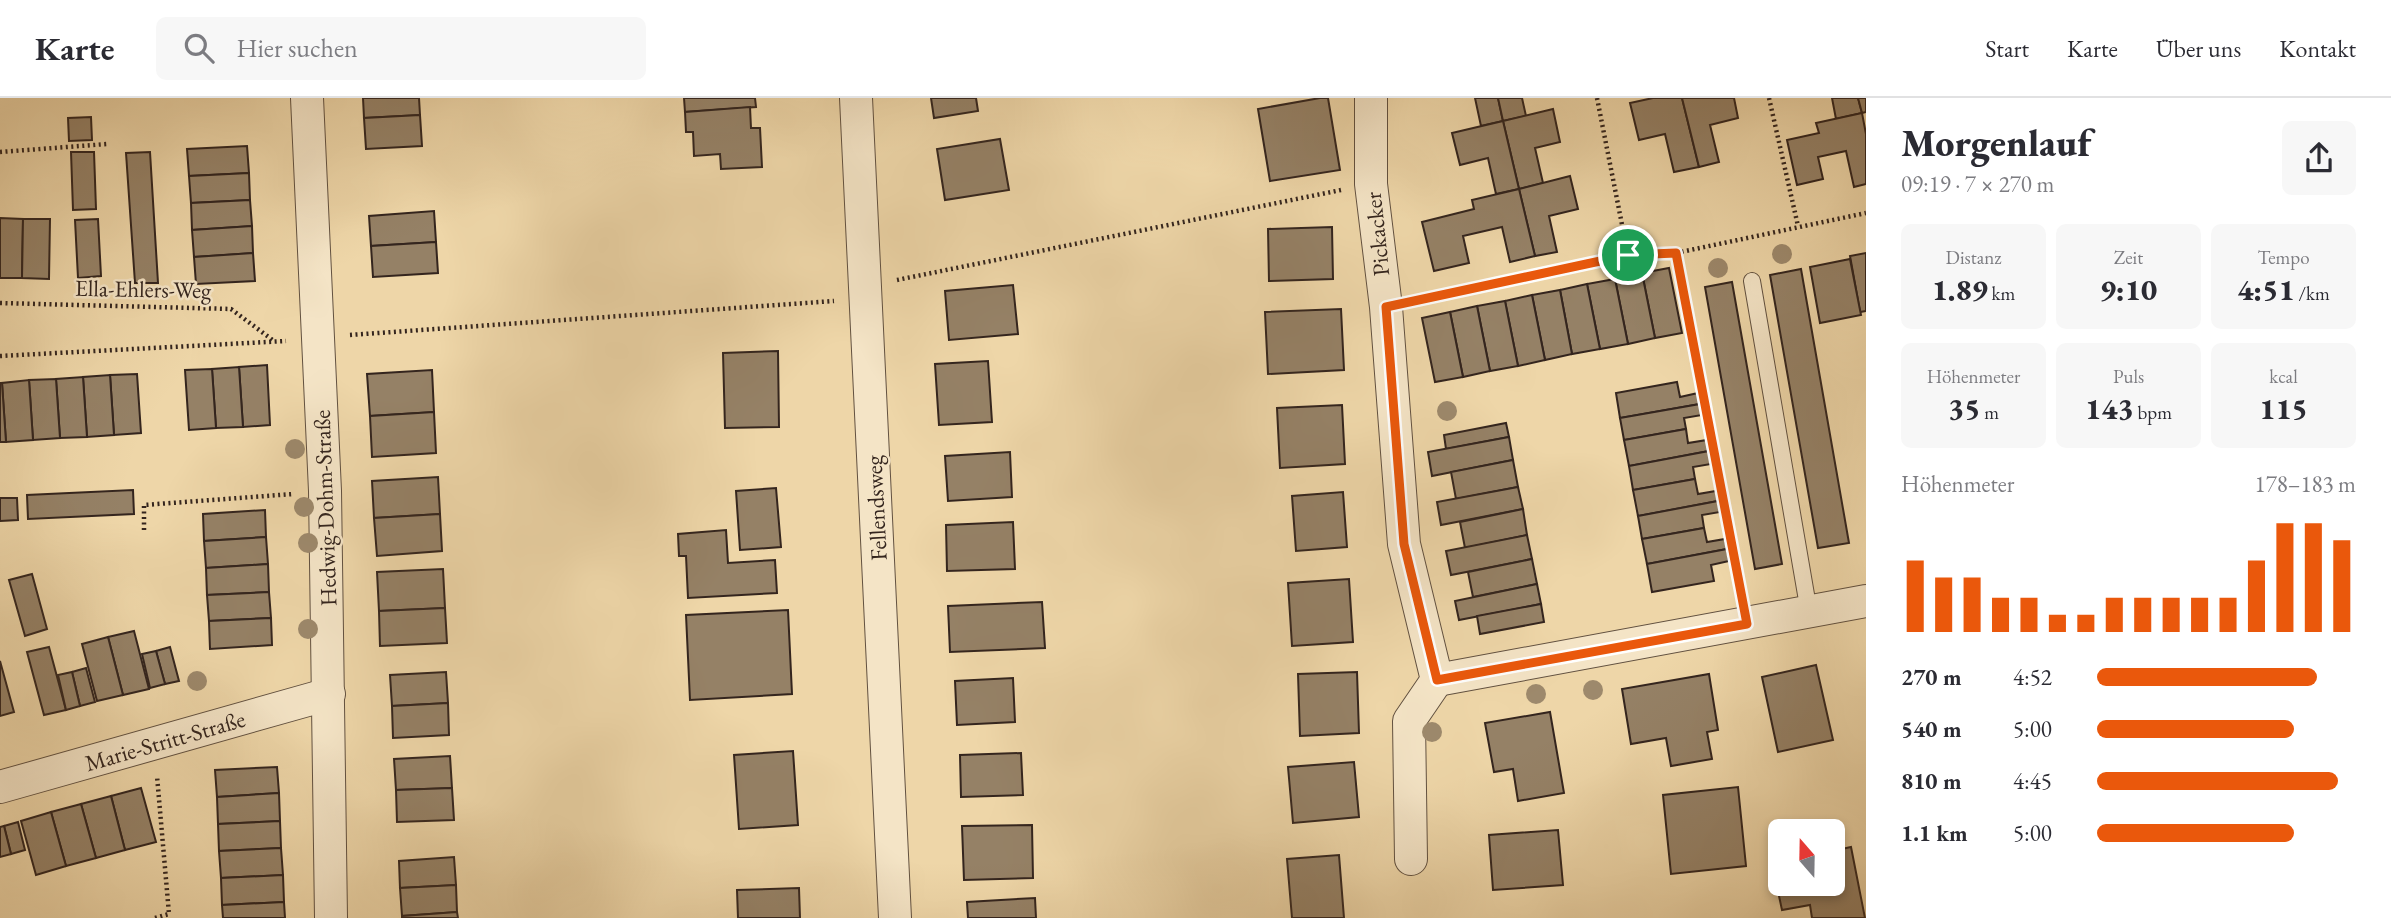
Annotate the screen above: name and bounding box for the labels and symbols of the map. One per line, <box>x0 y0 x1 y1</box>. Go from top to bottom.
street label: Pickacker <box>1358 190 1396 278</box>
pin <box>1598 225 1658 285</box>
street label: Ella-Ehlers-Weg <box>75 273 212 305</box>
street label: Hedwig-Dohm-Straße <box>307 409 343 607</box>
street label: Fellendsweg <box>858 454 894 561</box>
street label: Marie-Stritt-Straße <box>81 704 249 778</box>
north arrow <box>1768 819 1844 896</box>

